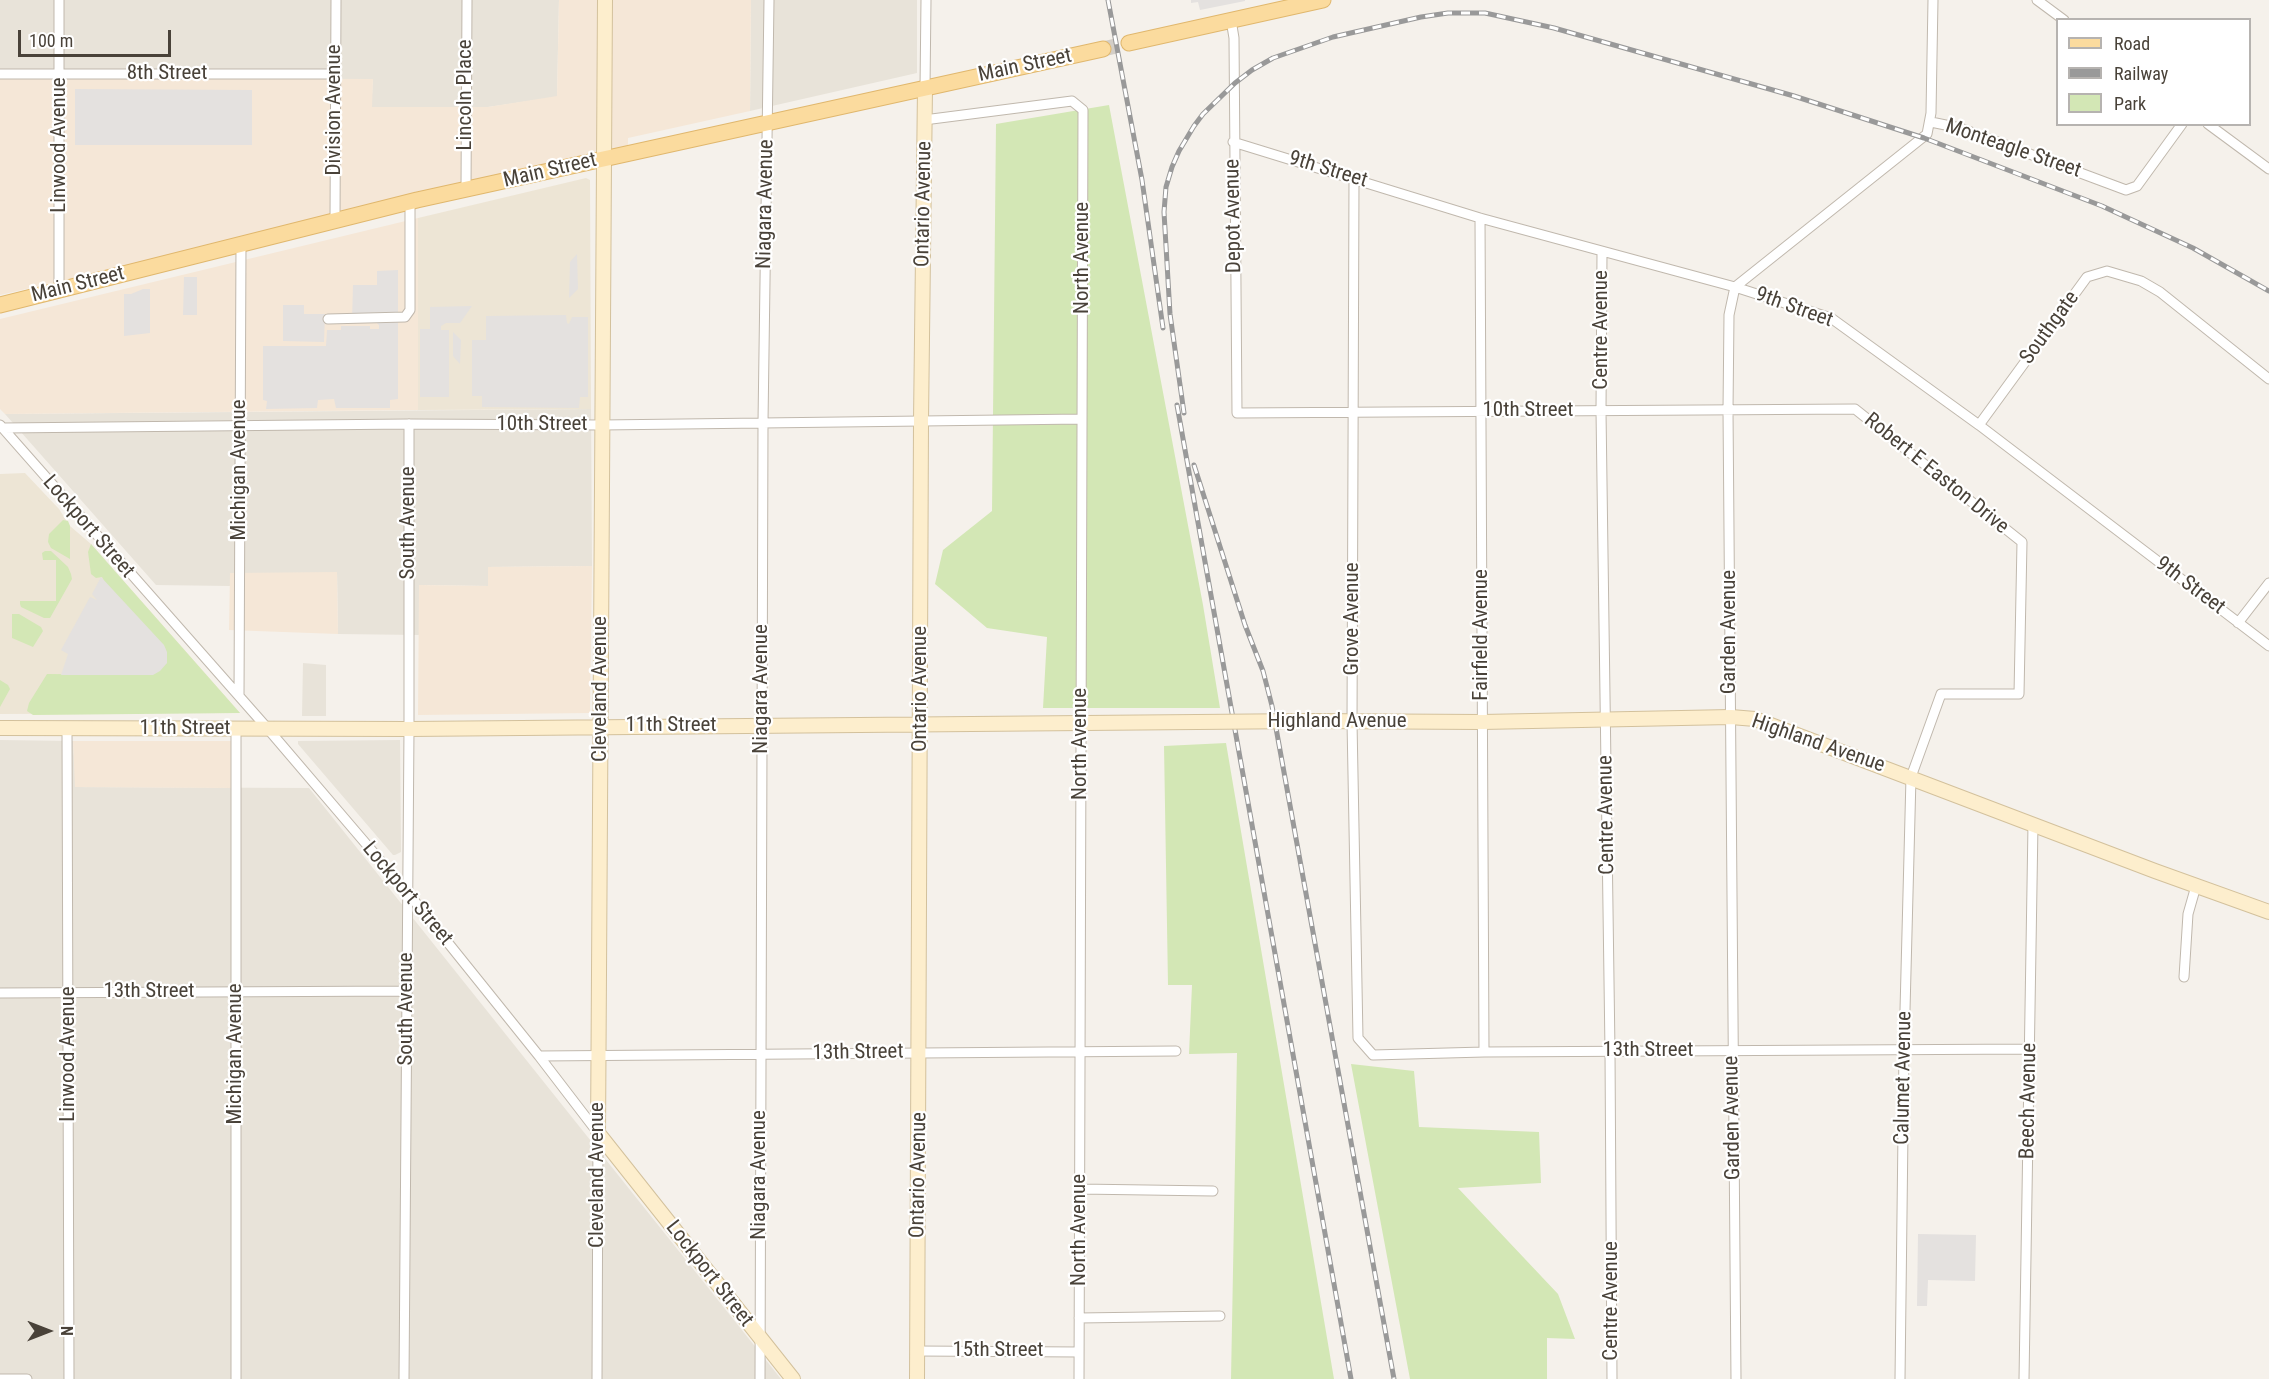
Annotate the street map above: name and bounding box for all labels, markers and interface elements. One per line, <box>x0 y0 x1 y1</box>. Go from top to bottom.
scale bar <box>21 18 174 56</box>
legend <box>2056 18 2251 126</box>
text: 100 m <box>29 30 73 51</box>
text: Road <box>2114 33 2150 54</box>
street label: Lincoln Place <box>453 39 479 151</box>
street label: Main Street <box>976 44 1074 88</box>
street label: Division Avenue <box>322 45 348 175</box>
street label: 8th Street <box>127 61 207 87</box>
text: Railway <box>2114 63 2168 84</box>
street label: Linwood Avenue <box>47 77 73 213</box>
text: Park <box>2114 93 2146 114</box>
street label: Monteagle Street <box>1942 114 2084 184</box>
street label: Niagara Avenue <box>752 139 780 269</box>
street label: Ontario Avenue <box>910 141 938 267</box>
street label: 9th Street <box>1286 146 1370 194</box>
street label: Main Street <box>501 148 599 194</box>
street label: Depot Avenue <box>1220 159 1248 273</box>
street label: North Avenue <box>1070 202 1096 314</box>
street label: Main Street <box>29 261 127 309</box>
street label: Centre Avenue <box>1589 270 1615 390</box>
street label: 9th Street <box>1752 282 1836 334</box>
street label: Southgate <box>2015 286 2085 370</box>
street label: 10th Street <box>1482 398 1574 424</box>
street label: Michigan Avenue <box>227 399 253 541</box>
street label: Robert E Easton Drive <box>1859 408 2013 540</box>
street label: 10th Street <box>496 412 588 438</box>
street label: South Avenue <box>396 466 422 580</box>
street label: Lockport Street <box>37 471 139 583</box>
street label: 9th Street <box>2150 552 2230 620</box>
street label: Grove Avenue <box>1340 563 1366 675</box>
street label: Fairfield Avenue <box>1469 569 1495 701</box>
street label: Garden Avenue <box>1717 570 1743 694</box>
street label: Cleveland Avenue <box>588 616 614 762</box>
street label: Niagara Avenue <box>749 624 775 754</box>
street label: Ontario Avenue <box>908 626 934 752</box>
street label: North Avenue <box>1068 688 1094 800</box>
street label: Highland Avenue <box>1267 709 1407 735</box>
street label: Highland Avenue <box>1748 709 1888 779</box>
street label: 11th Street <box>625 713 717 739</box>
street label: 11th Street <box>139 716 231 742</box>
street label: Centre Avenue <box>1593 755 1621 875</box>
street label: Lockport Street <box>356 837 458 951</box>
street label: South Avenue <box>394 952 420 1066</box>
street label: 13th Street <box>103 979 195 1005</box>
street label: Michigan Avenue <box>223 983 249 1125</box>
street label: Linwood Avenue <box>56 986 82 1122</box>
street label: Calumet Avenue <box>1890 1011 1918 1145</box>
street label: 13th Street <box>1602 1038 1694 1064</box>
street label: 13th Street <box>812 1040 904 1066</box>
street label: Beech Avenue <box>2015 1043 2043 1159</box>
street label: Garden Avenue <box>1719 1056 1747 1180</box>
street label: Cleveland Avenue <box>585 1102 611 1248</box>
street label: Niagara Avenue <box>747 1110 773 1240</box>
street label: Ontario Avenue <box>905 1112 933 1238</box>
street label: North Avenue <box>1067 1174 1093 1286</box>
street label: Lockport Street <box>660 1216 758 1332</box>
street label: Centre Avenue <box>1599 1241 1625 1361</box>
north arrow <box>18 1301 78 1361</box>
text: N <box>57 1326 76 1336</box>
street label: 15th Street <box>952 1338 1044 1364</box>

